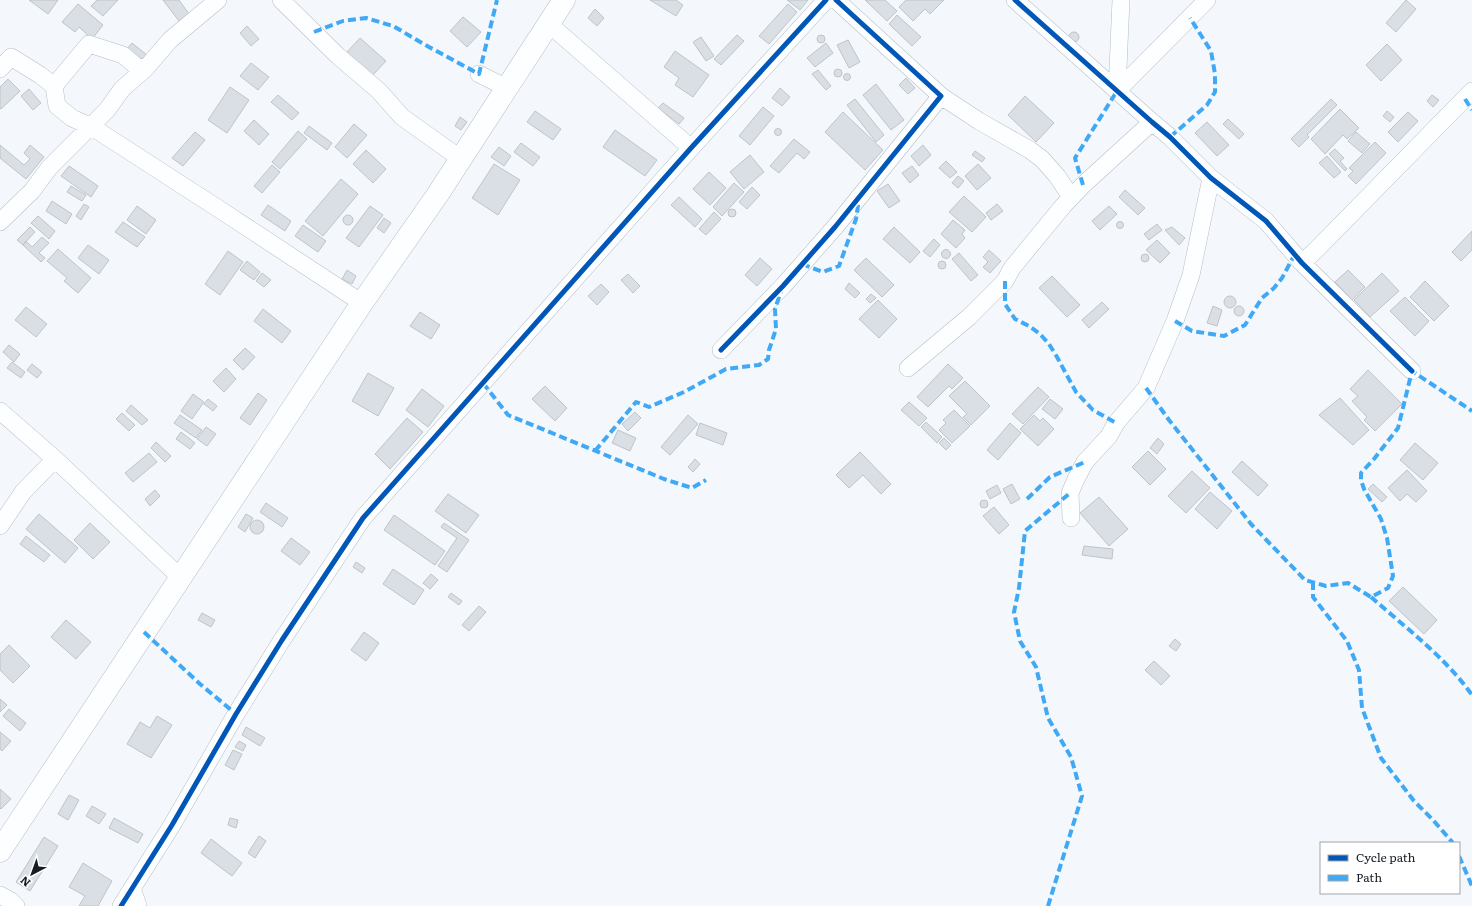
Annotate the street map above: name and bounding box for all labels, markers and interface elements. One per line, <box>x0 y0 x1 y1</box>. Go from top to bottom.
legend <box>1320 842 1460 894</box>
text: Cycle path <box>1356 848 1416 866</box>
north arrow <box>12 854 52 894</box>
text: Path <box>1356 868 1382 886</box>
text: N <box>16 873 34 891</box>

